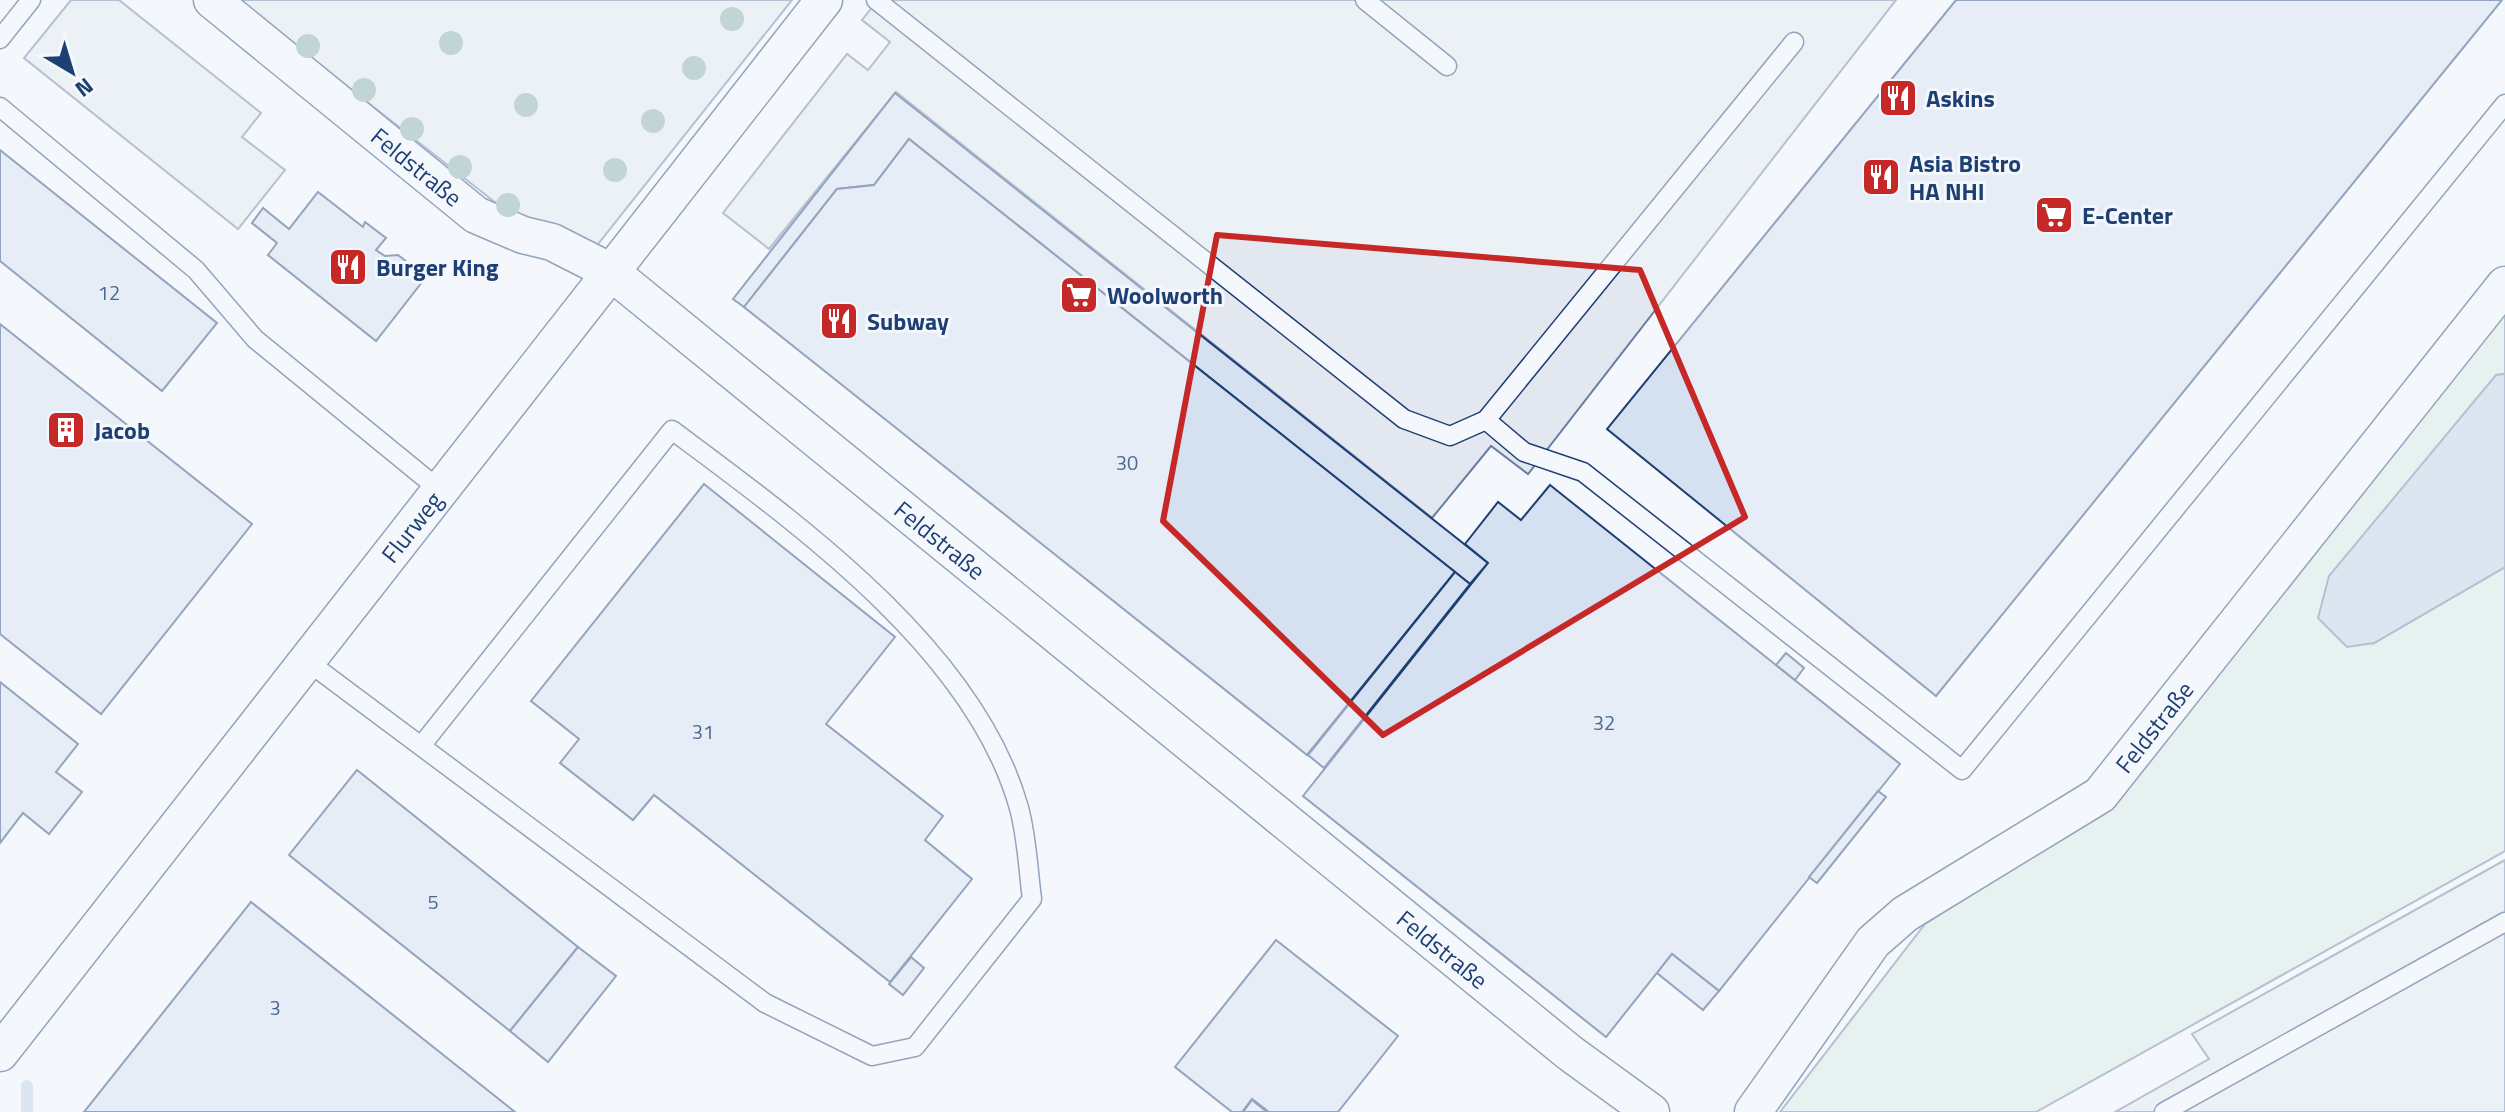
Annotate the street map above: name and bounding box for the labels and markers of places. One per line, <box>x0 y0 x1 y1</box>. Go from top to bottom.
restaurant icon: Askins <box>1877 77 1919 119</box>
place label: Askins <box>1926 80 1995 116</box>
place label: Asia Bistro HA NHI <box>1909 145 2021 209</box>
restaurant icon: Asia Bistro HA NHI <box>1860 156 1902 198</box>
supermarket icon: E-Center <box>2033 194 2075 236</box>
place label: E-Center <box>2082 197 2173 233</box>
restaurant icon: Burger King <box>327 246 369 288</box>
place label: Burger King <box>376 249 499 285</box>
supermarket icon: Woolworth <box>1058 274 1100 316</box>
place label: Woolworth <box>1107 277 1223 313</box>
restaurant icon: Subway <box>818 300 860 342</box>
place label: Subway <box>867 303 949 339</box>
building icon: Jacob <box>45 409 87 451</box>
place label: Jacob <box>94 412 150 448</box>

